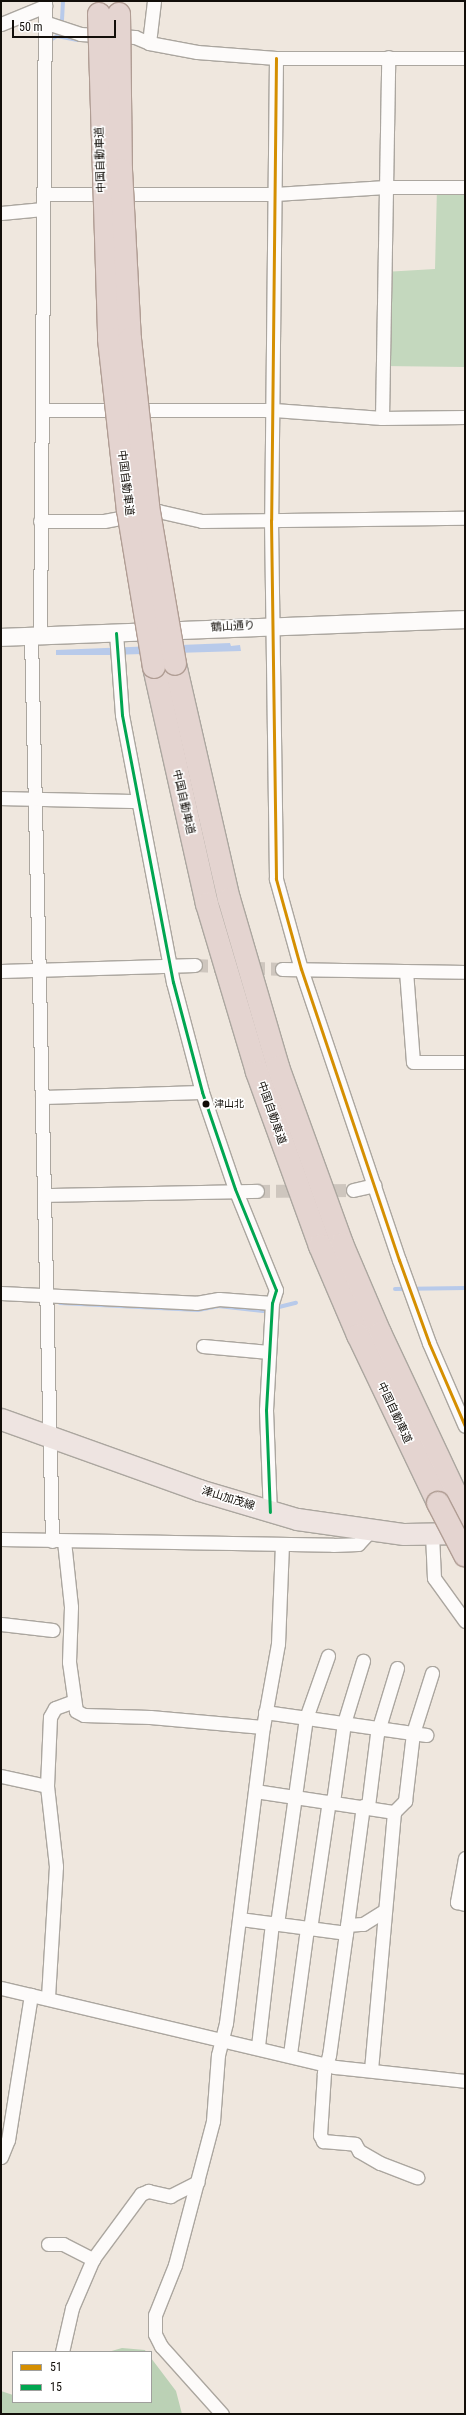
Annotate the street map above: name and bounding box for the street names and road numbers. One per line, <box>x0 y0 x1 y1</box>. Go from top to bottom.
street label: 中国自動車道 <box>93 127 109 193</box>
street label: 中国自動車道 <box>114 449 136 517</box>
street label: 鶴山通り <box>211 619 255 635</box>
street label: 中国自動車道 <box>169 768 197 836</box>
street label: 中国自動車道 <box>254 1080 288 1146</box>
street label: 中国自動車道 <box>374 1380 414 1446</box>
street label: 津山加茂線 <box>200 1485 256 1513</box>

